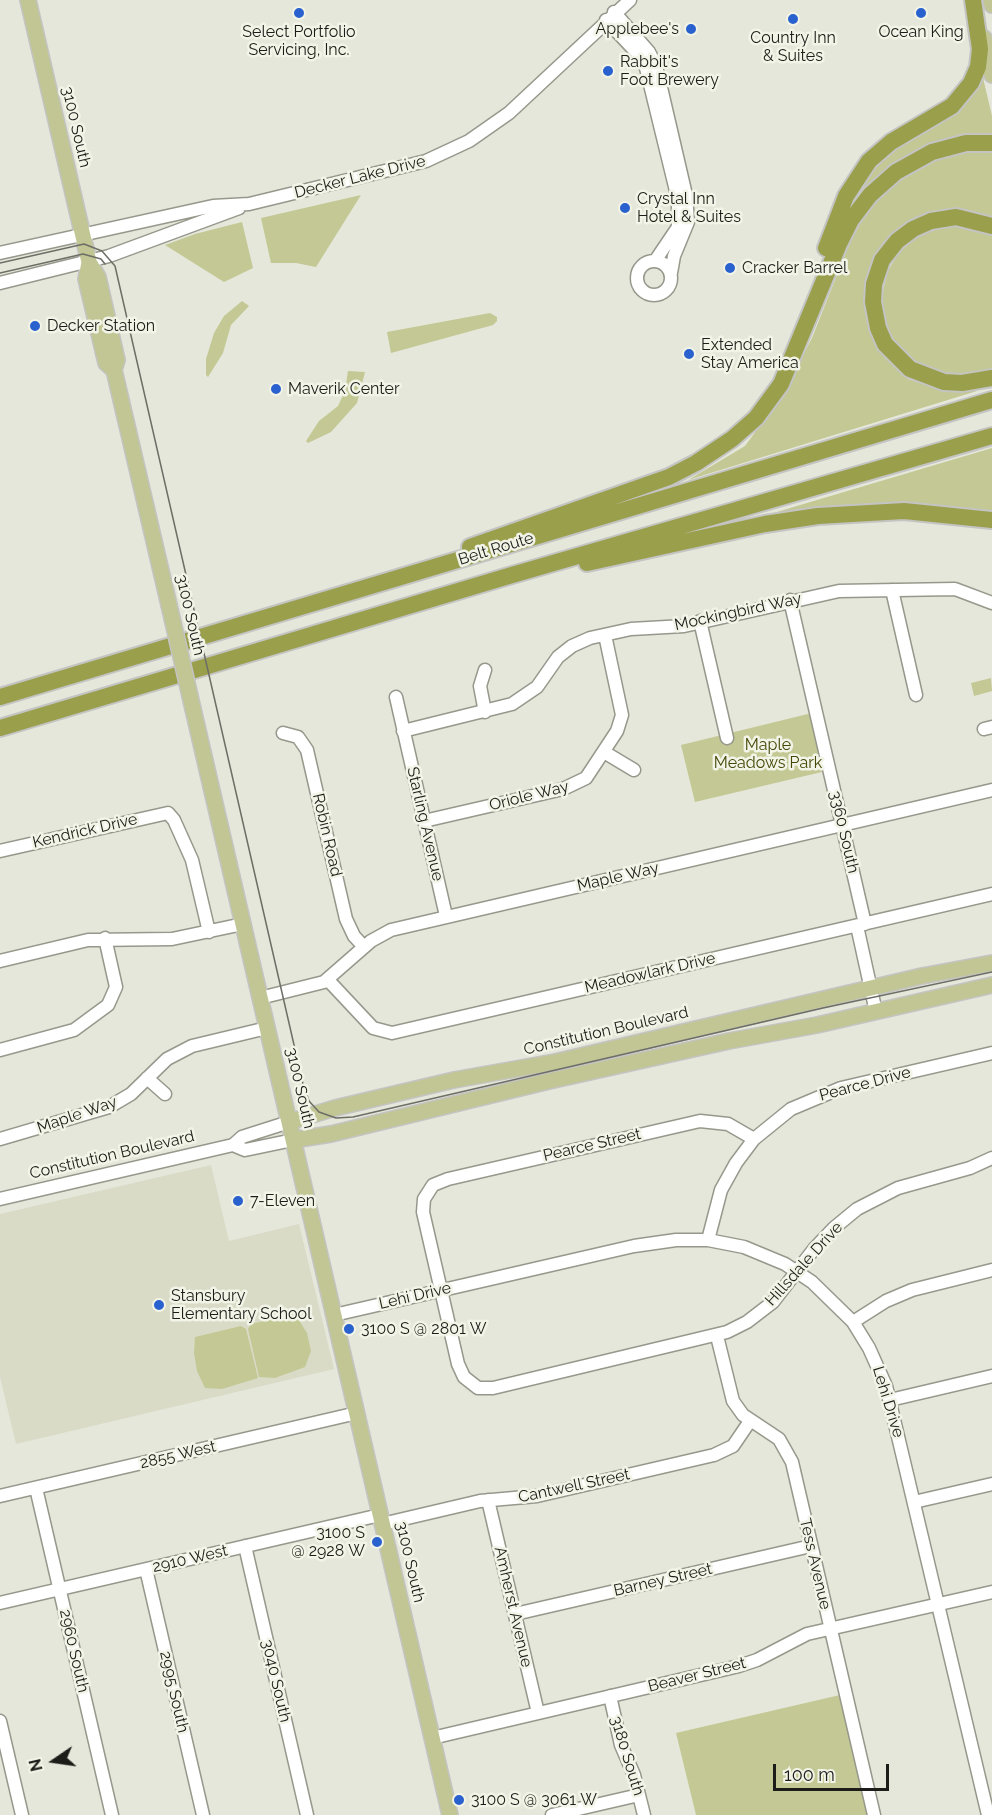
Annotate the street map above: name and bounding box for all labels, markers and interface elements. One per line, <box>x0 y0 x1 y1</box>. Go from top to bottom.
marker: Select Portfolio Servicing, Inc. <box>292 6 306 20</box>
marker: Ocean King <box>914 6 928 20</box>
marker: Country Inn & Suites <box>786 12 800 26</box>
place label: Applebee's <box>596 19 679 39</box>
place label: Select Portfolio Servicing, Inc. <box>242 22 356 60</box>
marker: Applebee's <box>684 22 698 36</box>
place label: Ocean King <box>878 22 964 42</box>
place label: Country Inn & Suites <box>750 28 836 66</box>
place label: Rabbit's Foot Brewery <box>620 52 719 90</box>
marker: Rabbit's Foot Brewery <box>601 64 615 78</box>
street label: 3100 South <box>57 85 95 169</box>
street label: Decker Lake Drive <box>292 151 428 203</box>
place label: Crystal Inn Hotel & Suites <box>637 189 741 227</box>
marker: Crystal Inn Hotel & Suites <box>618 201 632 215</box>
place label: Cracker Barrel <box>742 258 847 278</box>
marker: Cracker Barrel <box>723 261 737 275</box>
place label: Decker Station <box>47 316 155 336</box>
marker: Decker Station <box>28 319 42 333</box>
place label: Extended Stay America <box>701 335 799 373</box>
marker: Extended Stay America <box>682 347 696 361</box>
place label: Maverik Center <box>288 379 400 399</box>
marker: Maverik Center <box>269 382 283 396</box>
street label: Belt Route <box>456 528 536 570</box>
street label: 3100 South <box>171 573 209 657</box>
street label: Mockingbird Way <box>673 589 803 635</box>
park label: Maple Meadows Park <box>714 735 822 773</box>
street label: Starling Avenue <box>403 765 447 883</box>
street label: Oriole Way <box>487 777 571 815</box>
street label: 3360 South <box>825 789 863 875</box>
street label: Robin Road <box>308 792 346 878</box>
street label: Kendrick Drive <box>31 810 139 852</box>
street label: Maple Way <box>575 858 661 896</box>
street label: Meadowlark Drive <box>583 949 717 997</box>
street label: Constitution Boulevard <box>522 1003 690 1059</box>
street label: 3100 South <box>281 1046 319 1130</box>
street label: Pearce Drive <box>817 1063 913 1105</box>
street label: Maple Way <box>34 1092 120 1138</box>
street label: Pearce Street <box>541 1124 643 1166</box>
street label: Constitution Boulevard <box>28 1127 196 1183</box>
place label: 7-Eleven <box>250 1191 315 1211</box>
marker: 7-Eleven <box>231 1194 245 1208</box>
street label: Hillsdale Drive <box>761 1218 847 1310</box>
street label: Lehi Drive <box>377 1278 453 1314</box>
place label: Stansbury Elementary School <box>171 1286 311 1324</box>
marker: Stansbury Elementary School <box>152 1298 166 1312</box>
place label: 3100 S @ 2801 W <box>361 1319 487 1339</box>
marker: 3100 S @ 2801 W <box>342 1322 356 1336</box>
street label: Lehi Drive <box>868 1364 908 1440</box>
street label: 2855 West <box>138 1437 218 1473</box>
street label: Cantwell Street <box>516 1465 632 1507</box>
street label: Tess Avenue <box>795 1517 835 1611</box>
street label: 3100 South <box>391 1520 429 1604</box>
place label: 3100 S @ 2928 W <box>291 1523 365 1561</box>
marker: 3100 S @ 2928 W <box>370 1535 384 1549</box>
street label: 2910 West <box>151 1541 229 1577</box>
street label: Amherst Avenue <box>490 1545 536 1669</box>
street label: Barney Street <box>612 1559 714 1601</box>
street label: 2960 South <box>55 1608 93 1694</box>
street label: 3040 South <box>257 1638 295 1724</box>
street label: 2995 South <box>155 1649 193 1735</box>
street label: Beaver Street <box>646 1654 748 1696</box>
street label: 3180 South <box>606 1714 648 1798</box>
north arrow <box>24 1731 84 1791</box>
scale bar <box>776 1752 892 1790</box>
text: N <box>25 1757 47 1773</box>
text: 100 m <box>784 1764 835 1785</box>
place label: 3100 S @ 3061 W <box>471 1790 597 1810</box>
marker: 3100 S @ 3061 W <box>452 1793 466 1807</box>

